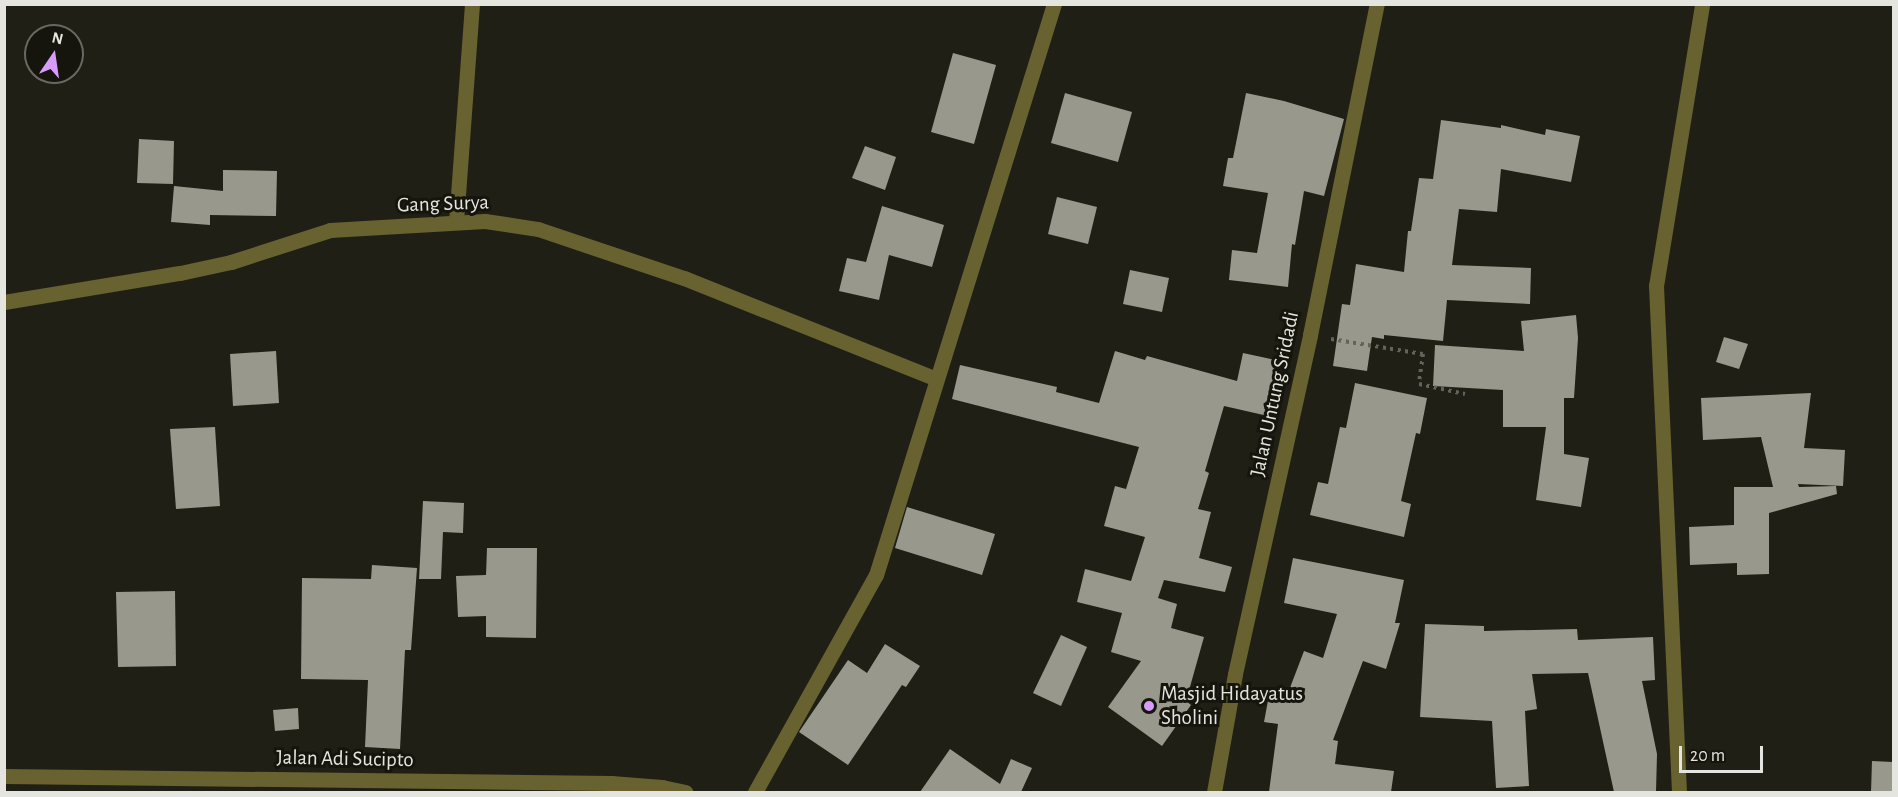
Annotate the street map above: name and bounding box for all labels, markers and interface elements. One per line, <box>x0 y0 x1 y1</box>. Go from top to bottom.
north arrow <box>24 24 84 84</box>
text: N <box>50 29 65 47</box>
street label: Gang Surya <box>396 190 490 218</box>
street label: Jalan Untung Sridadi <box>1245 309 1305 479</box>
place label: Masjid Hidayatus Sholini <box>1161 681 1303 731</box>
marker: Masjid Hidayatus Sholini <box>1142 699 1156 713</box>
scale bar <box>1682 734 1766 772</box>
street label: Jalan Adi Sucipto <box>276 745 414 773</box>
text: 20 m <box>1690 747 1725 765</box>

